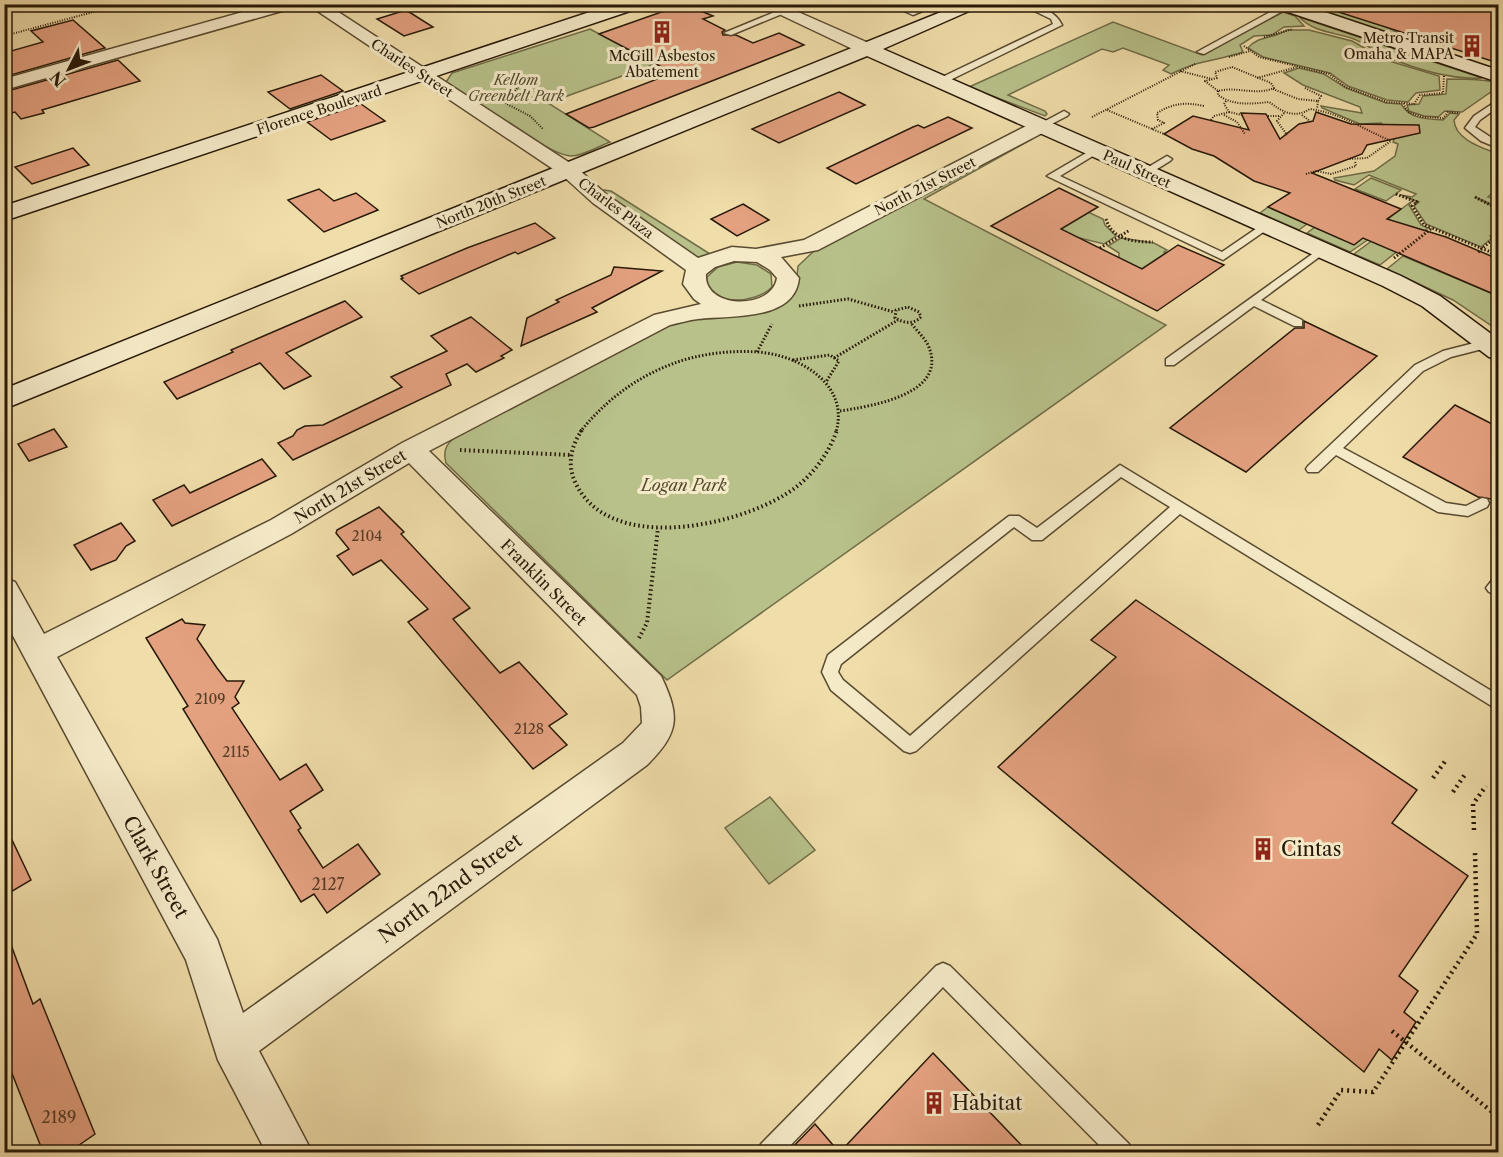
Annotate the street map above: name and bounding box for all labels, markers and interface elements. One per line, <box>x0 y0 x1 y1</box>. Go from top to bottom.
building icon: McGill Asbestos Abatement <box>649 19 675 45</box>
place label: Metro Transit Omaha & MAPA <box>1344 29 1455 63</box>
building icon: Metro Transit Omaha & MAPA <box>1459 33 1485 59</box>
street label: Charles Street <box>368 35 457 101</box>
north arrow <box>39 39 99 99</box>
place label: McGill Asbestos Abatement <box>609 47 715 81</box>
text: N <box>46 67 70 91</box>
park label: Kellom Greenbelt Park <box>468 71 565 105</box>
street label: Florence Boulevard <box>254 81 384 139</box>
street label: Paul Street <box>1100 146 1174 192</box>
street label: North 21st Street <box>871 153 979 219</box>
street label: North 20th Street <box>433 172 549 232</box>
street label: Charles Plaza <box>575 174 658 243</box>
street label: North 21st Street <box>290 444 410 527</box>
park label: Logan Park <box>639 475 727 495</box>
house number: 2104 <box>352 527 382 545</box>
street label: Franklin Street <box>497 535 592 630</box>
house number: 2109 <box>194 690 226 708</box>
house number: 2128 <box>514 720 544 738</box>
house number: 2115 <box>222 743 250 761</box>
street label: Clark Street <box>118 812 194 922</box>
street label: North 22nd Street <box>374 828 526 948</box>
building icon: Cintas <box>1250 836 1276 862</box>
place label: Cintas <box>1281 837 1341 861</box>
house number: 2127 <box>311 874 345 894</box>
building icon: Habitat <box>921 1090 947 1116</box>
place label: Habitat <box>952 1091 1022 1115</box>
house number: 2189 <box>42 1107 76 1127</box>

